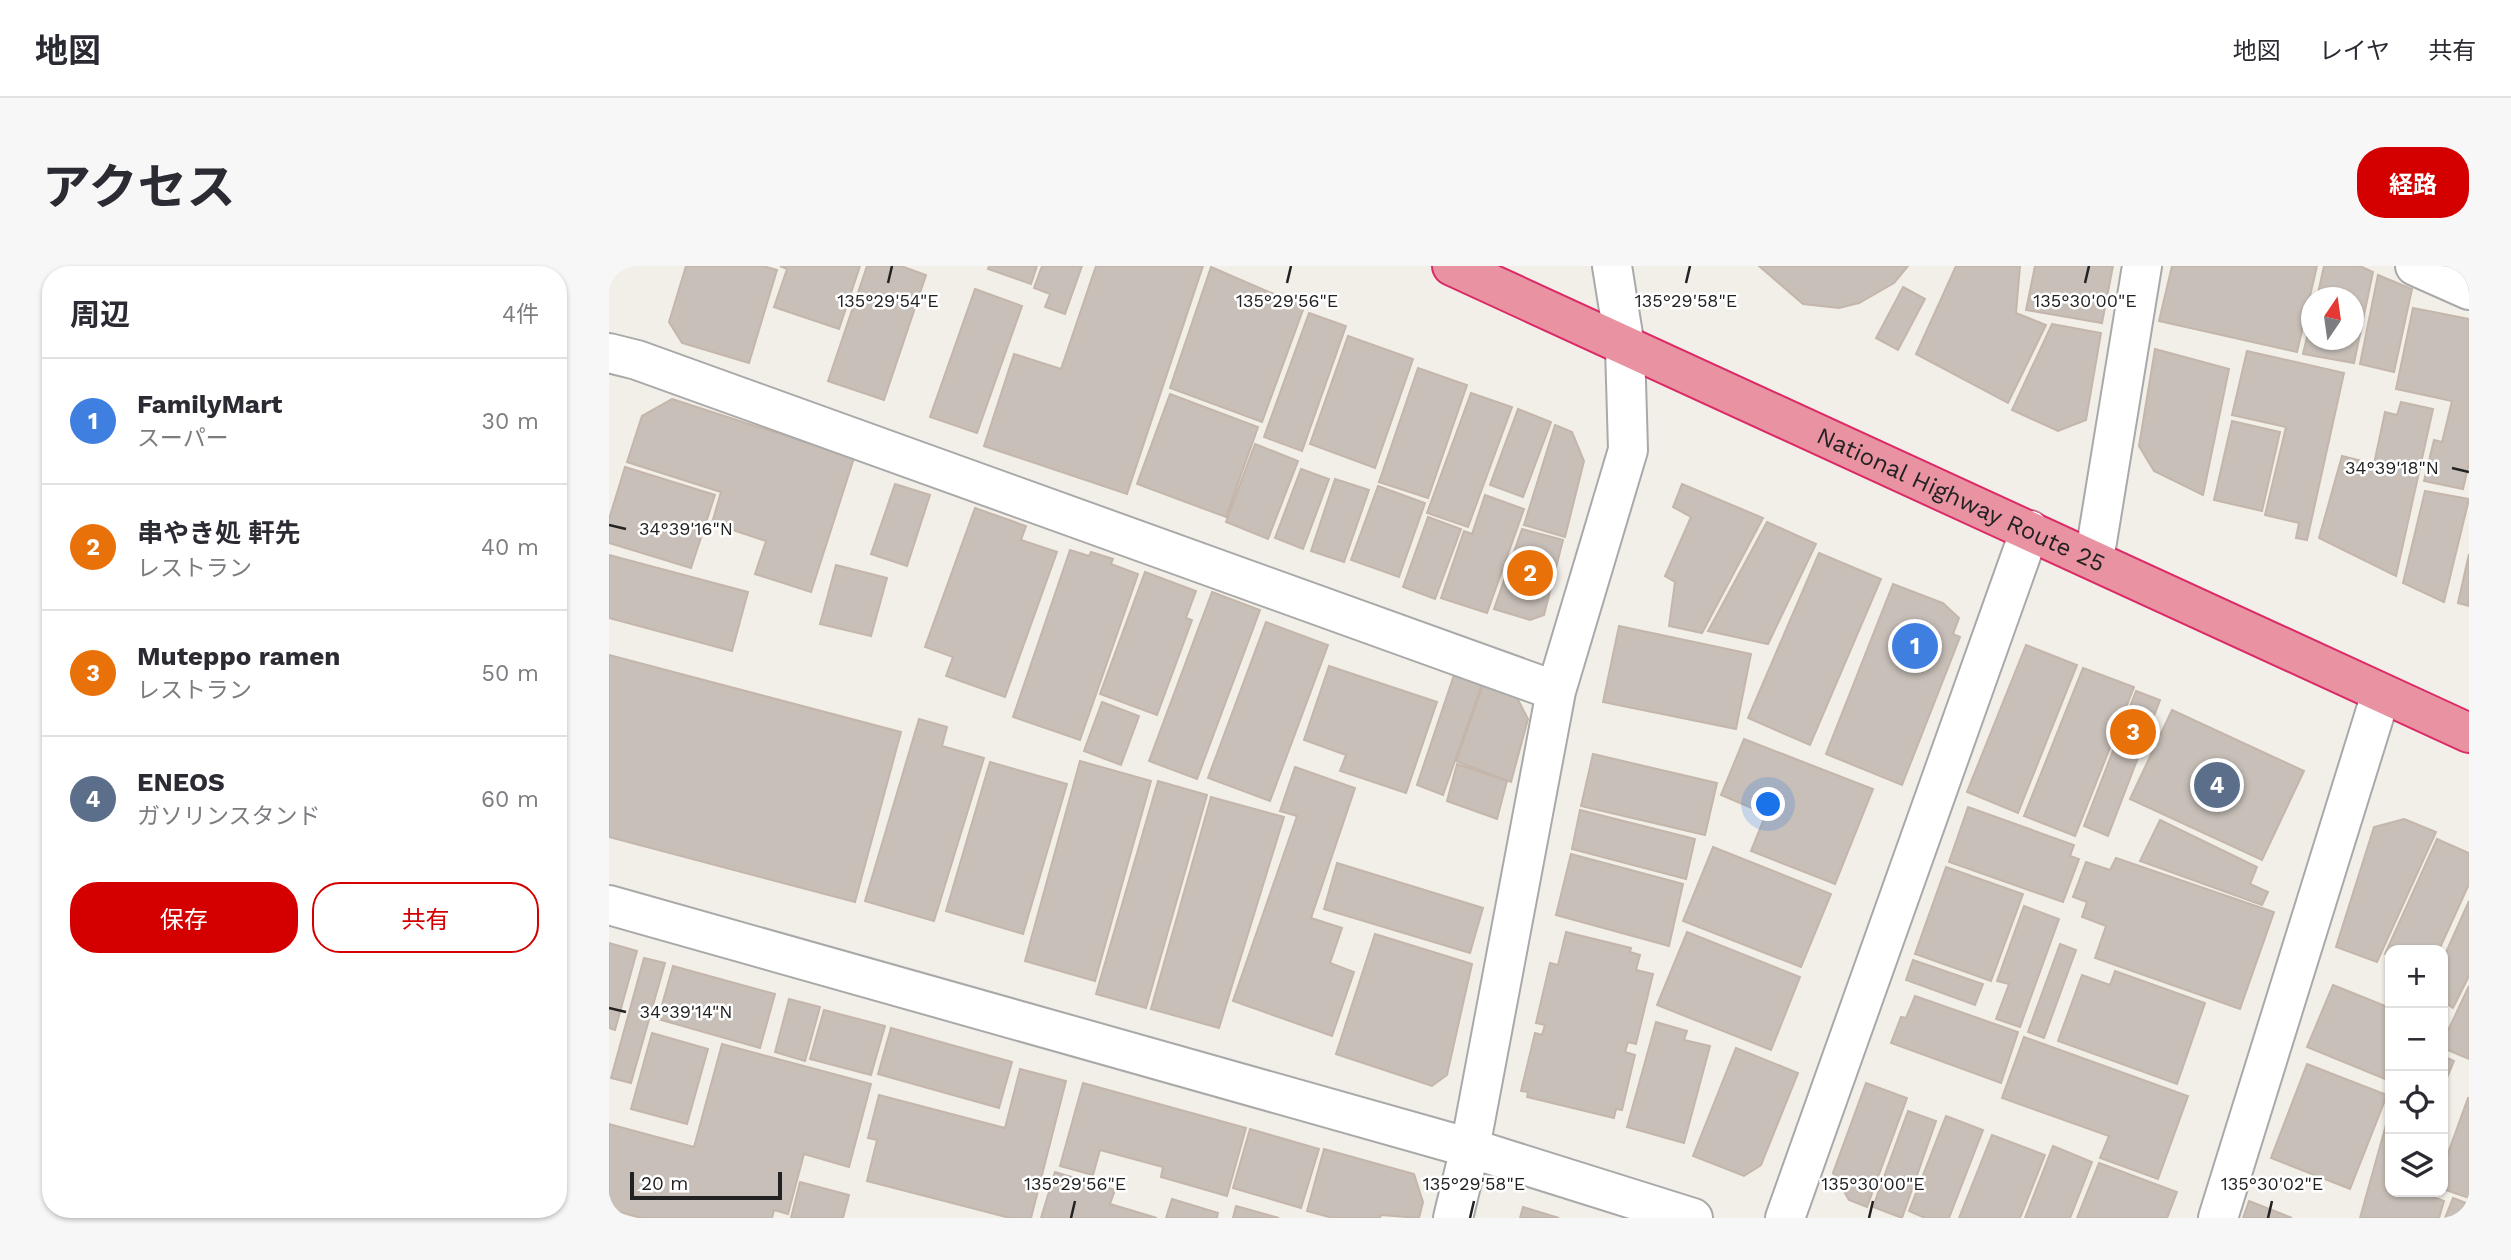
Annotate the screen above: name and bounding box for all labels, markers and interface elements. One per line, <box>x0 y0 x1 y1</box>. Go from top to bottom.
text: 地図 <box>35 31 101 70</box>
text: 地図 <box>2233 37 2281 65</box>
text: レイヤ <box>2319 37 2390 65</box>
text: 共有 <box>2428 37 2476 65</box>
button: 経路 <box>2357 147 2469 218</box>
text: アクセス <box>42 158 236 216</box>
north arrow <box>2301 287 2364 350</box>
text: 135°29'54"E <box>837 290 939 311</box>
text: 135°29'56"E <box>1236 290 1338 311</box>
text: 135°29'58"E <box>1635 290 1737 311</box>
text: 135°30'00"E <box>2033 290 2137 311</box>
text: 周辺 <box>70 297 130 332</box>
text: 4件 <box>502 301 539 328</box>
text: FamilyMart <box>137 389 282 419</box>
text: 1 <box>88 408 98 435</box>
text: 30 m <box>482 408 539 435</box>
street label: National Highway Route 25 <box>1813 422 2109 578</box>
text: スーパー <box>137 425 229 452</box>
text: 34°39'18"N <box>2345 457 2439 478</box>
text: 串やき処 軒先 <box>137 518 300 548</box>
text: 34°39'16"N <box>639 518 733 539</box>
text: 2 <box>86 534 100 561</box>
text: 40 m <box>481 534 539 561</box>
pin: 2 <box>1507 547 1553 599</box>
text: レストラン <box>137 555 252 582</box>
pin: 1 <box>1892 620 1938 672</box>
text: Muteppo ramen <box>137 641 340 671</box>
text: 3 <box>86 660 100 687</box>
text: 50 m <box>482 660 539 687</box>
text: レストラン <box>137 677 252 704</box>
pin: 3 <box>2110 706 2156 758</box>
pin: 4 <box>2194 759 2240 811</box>
text: ENEOS <box>137 767 225 797</box>
text: 4 <box>86 786 100 813</box>
text: 60 m <box>481 786 539 813</box>
your location <box>1751 787 1785 821</box>
text: ガソリンスタンド <box>137 803 321 830</box>
button: 保存 <box>70 882 298 953</box>
button: 共有 <box>312 882 539 953</box>
map controls <box>2385 945 2448 1197</box>
button: + <box>2385 945 2448 1008</box>
text: 34°39'14"N <box>639 1001 733 1022</box>
button: − <box>2385 1008 2448 1071</box>
button: locate <box>2385 1071 2448 1134</box>
button: layers <box>2385 1134 2448 1197</box>
scale bar <box>630 1169 782 1201</box>
text: 20 m <box>641 1172 688 1195</box>
text: 135°29'56"E <box>1024 1173 1126 1194</box>
text: 135°29'58"E <box>1423 1173 1525 1194</box>
text: 135°30'00"E <box>1821 1173 1925 1194</box>
text: 135°30'02"E <box>2221 1173 2323 1194</box>

